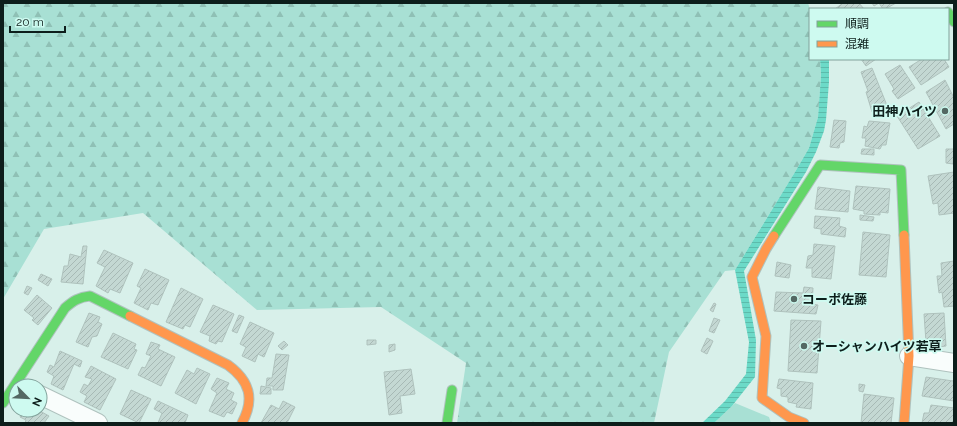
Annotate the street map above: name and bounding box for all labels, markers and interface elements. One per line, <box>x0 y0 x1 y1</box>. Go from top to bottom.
scale bar <box>10 8 65 34</box>
legend <box>809 8 949 60</box>
text: 20 m <box>16 15 44 29</box>
text: 順調 <box>845 17 869 31</box>
text: 混雑 <box>845 37 869 51</box>
place label: 田神ハイツ <box>872 104 937 119</box>
marker: 田神ハイツ <box>940 106 950 116</box>
place label: コーポ佐藤 <box>802 292 867 307</box>
marker: コーポ佐藤 <box>789 294 799 304</box>
place label: オーシャンハイツ若草 <box>812 339 941 354</box>
marker: オーシャンハイツ若草 <box>799 341 809 351</box>
north arrow <box>8 378 48 418</box>
text: N <box>29 395 44 408</box>

